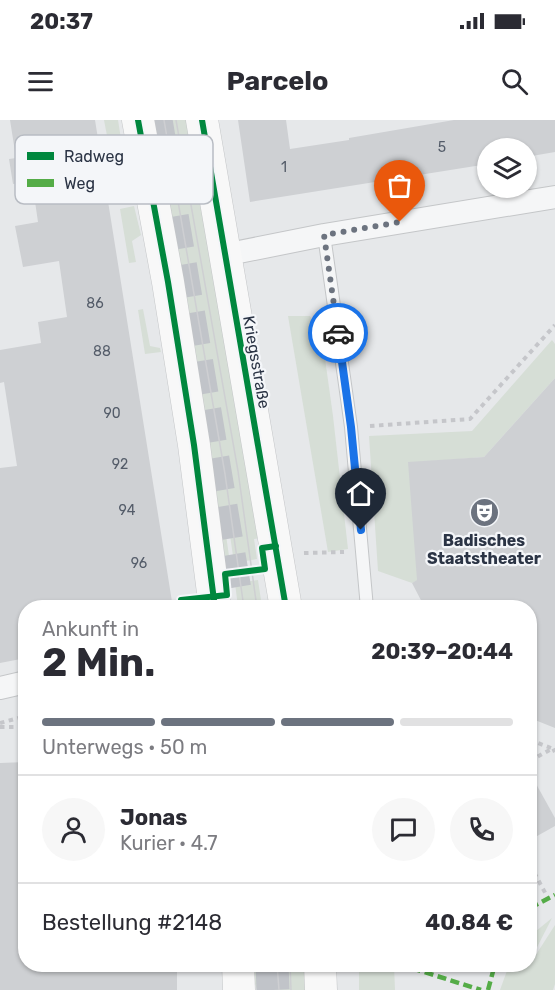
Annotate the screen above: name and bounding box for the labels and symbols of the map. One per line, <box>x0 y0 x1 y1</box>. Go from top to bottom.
legend <box>15 135 213 204</box>
house number: 5 <box>438 139 446 156</box>
text: Radweg <box>64 147 124 166</box>
house number: 1 <box>281 159 287 176</box>
pin <box>374 160 425 222</box>
text: Weg <box>64 174 95 193</box>
house number: 86 <box>86 295 104 312</box>
courier <box>308 303 368 363</box>
street label: Kriegsstraße <box>239 314 274 410</box>
house number: 88 <box>93 343 111 360</box>
house number: 90 <box>103 405 121 422</box>
house number: 92 <box>112 456 128 473</box>
pin <box>335 468 386 530</box>
theatre icon: Badisches Staatstheater <box>468 496 500 528</box>
house number: 94 <box>119 502 136 519</box>
place label: Badisches Staatstheater <box>427 531 542 568</box>
house number: 96 <box>131 555 147 572</box>

